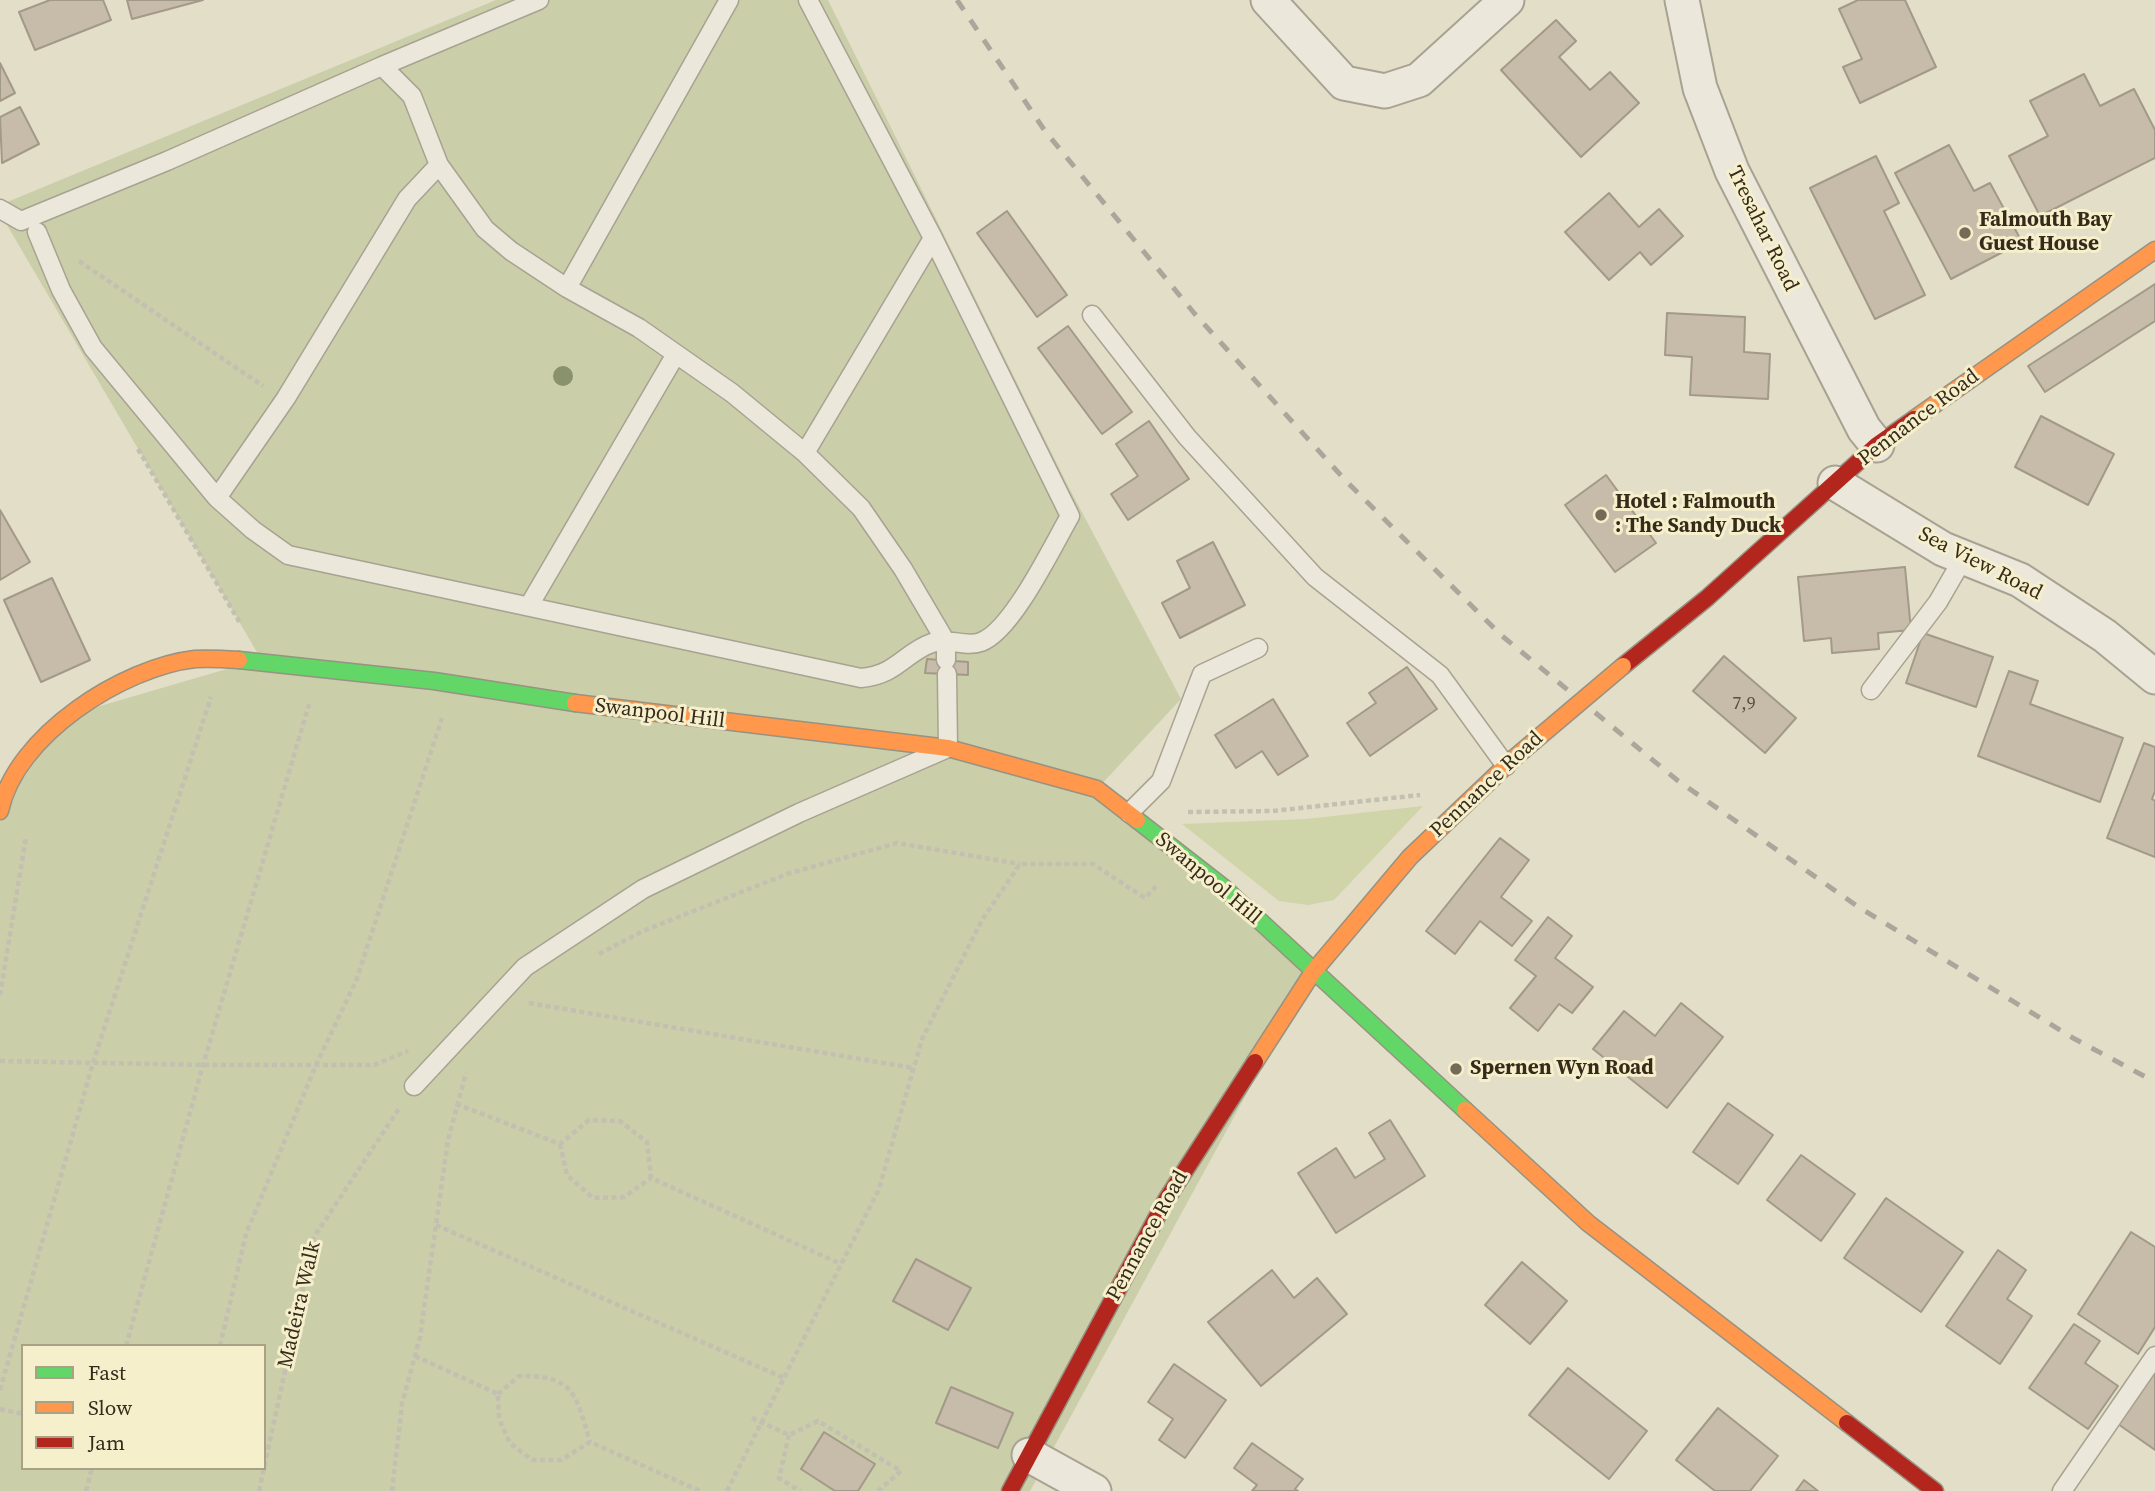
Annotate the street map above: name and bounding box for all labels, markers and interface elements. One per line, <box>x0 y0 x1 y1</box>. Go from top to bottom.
street label: Tresahar Road <box>1721 162 1803 296</box>
place label: Falmouth Bay Guest House <box>1979 208 2112 258</box>
marker: Falmouth Bay Guest House <box>1957 225 1973 241</box>
street label: Pennance Road <box>1854 364 1984 472</box>
place label: Hotel : Falmouth : The Sandy Duck <box>1615 490 1781 540</box>
marker: Hotel : Falmouth : The Sandy Duck <box>1593 507 1609 523</box>
street label: Sea View Road <box>1914 522 2046 606</box>
house number: 7,9 <box>1732 693 1756 715</box>
street label: Swanpool Hill <box>594 694 726 734</box>
street label: Pennance Road <box>1425 726 1549 844</box>
street label: Swanpool Hill <box>1150 827 1266 931</box>
place label: Spernen Wyn Road <box>1470 1056 1654 1082</box>
marker: Spernen Wyn Road <box>1448 1061 1464 1077</box>
street label: Pennance Road <box>1102 1167 1194 1305</box>
street label: Madeira Walk <box>273 1239 327 1371</box>
legend <box>21 1344 266 1470</box>
text: Fast <box>88 1358 126 1387</box>
text: Slow <box>88 1393 132 1422</box>
text: Jam <box>88 1428 125 1457</box>

